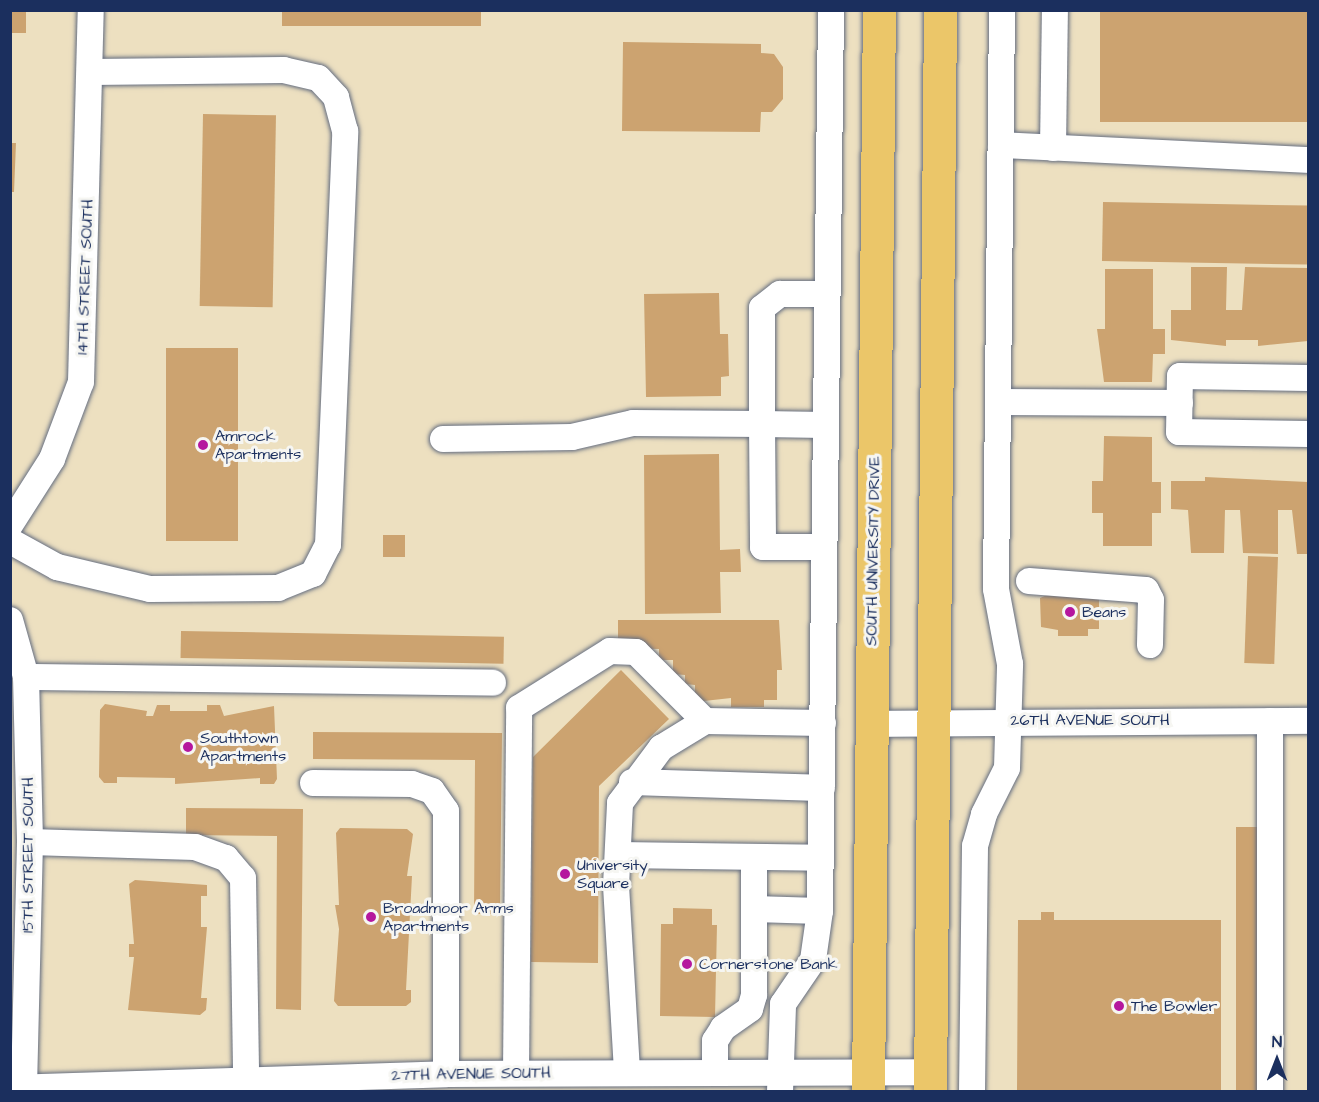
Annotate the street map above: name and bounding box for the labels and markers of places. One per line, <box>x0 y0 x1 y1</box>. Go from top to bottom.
place label: Amrock Apartments <box>215 426 301 464</box>
marker: Amrock Apartments <box>196 438 210 452</box>
place label: Beans <box>1082 602 1126 622</box>
marker: Beans <box>1063 605 1077 619</box>
place label: Southtown Apartments <box>200 728 286 766</box>
marker: Southtown Apartments <box>181 740 195 754</box>
place label: University Square <box>577 855 648 893</box>
marker: University Square <box>558 867 572 881</box>
place label: Broadmoor Arms Apartments <box>383 898 514 936</box>
marker: Broadmoor Arms Apartments <box>364 910 378 924</box>
place label: Cornerstone Bank <box>699 954 838 974</box>
marker: Cornerstone Bank <box>680 957 694 971</box>
place label: The Bowler <box>1131 996 1217 1016</box>
marker: The Bowler <box>1112 999 1126 1013</box>

